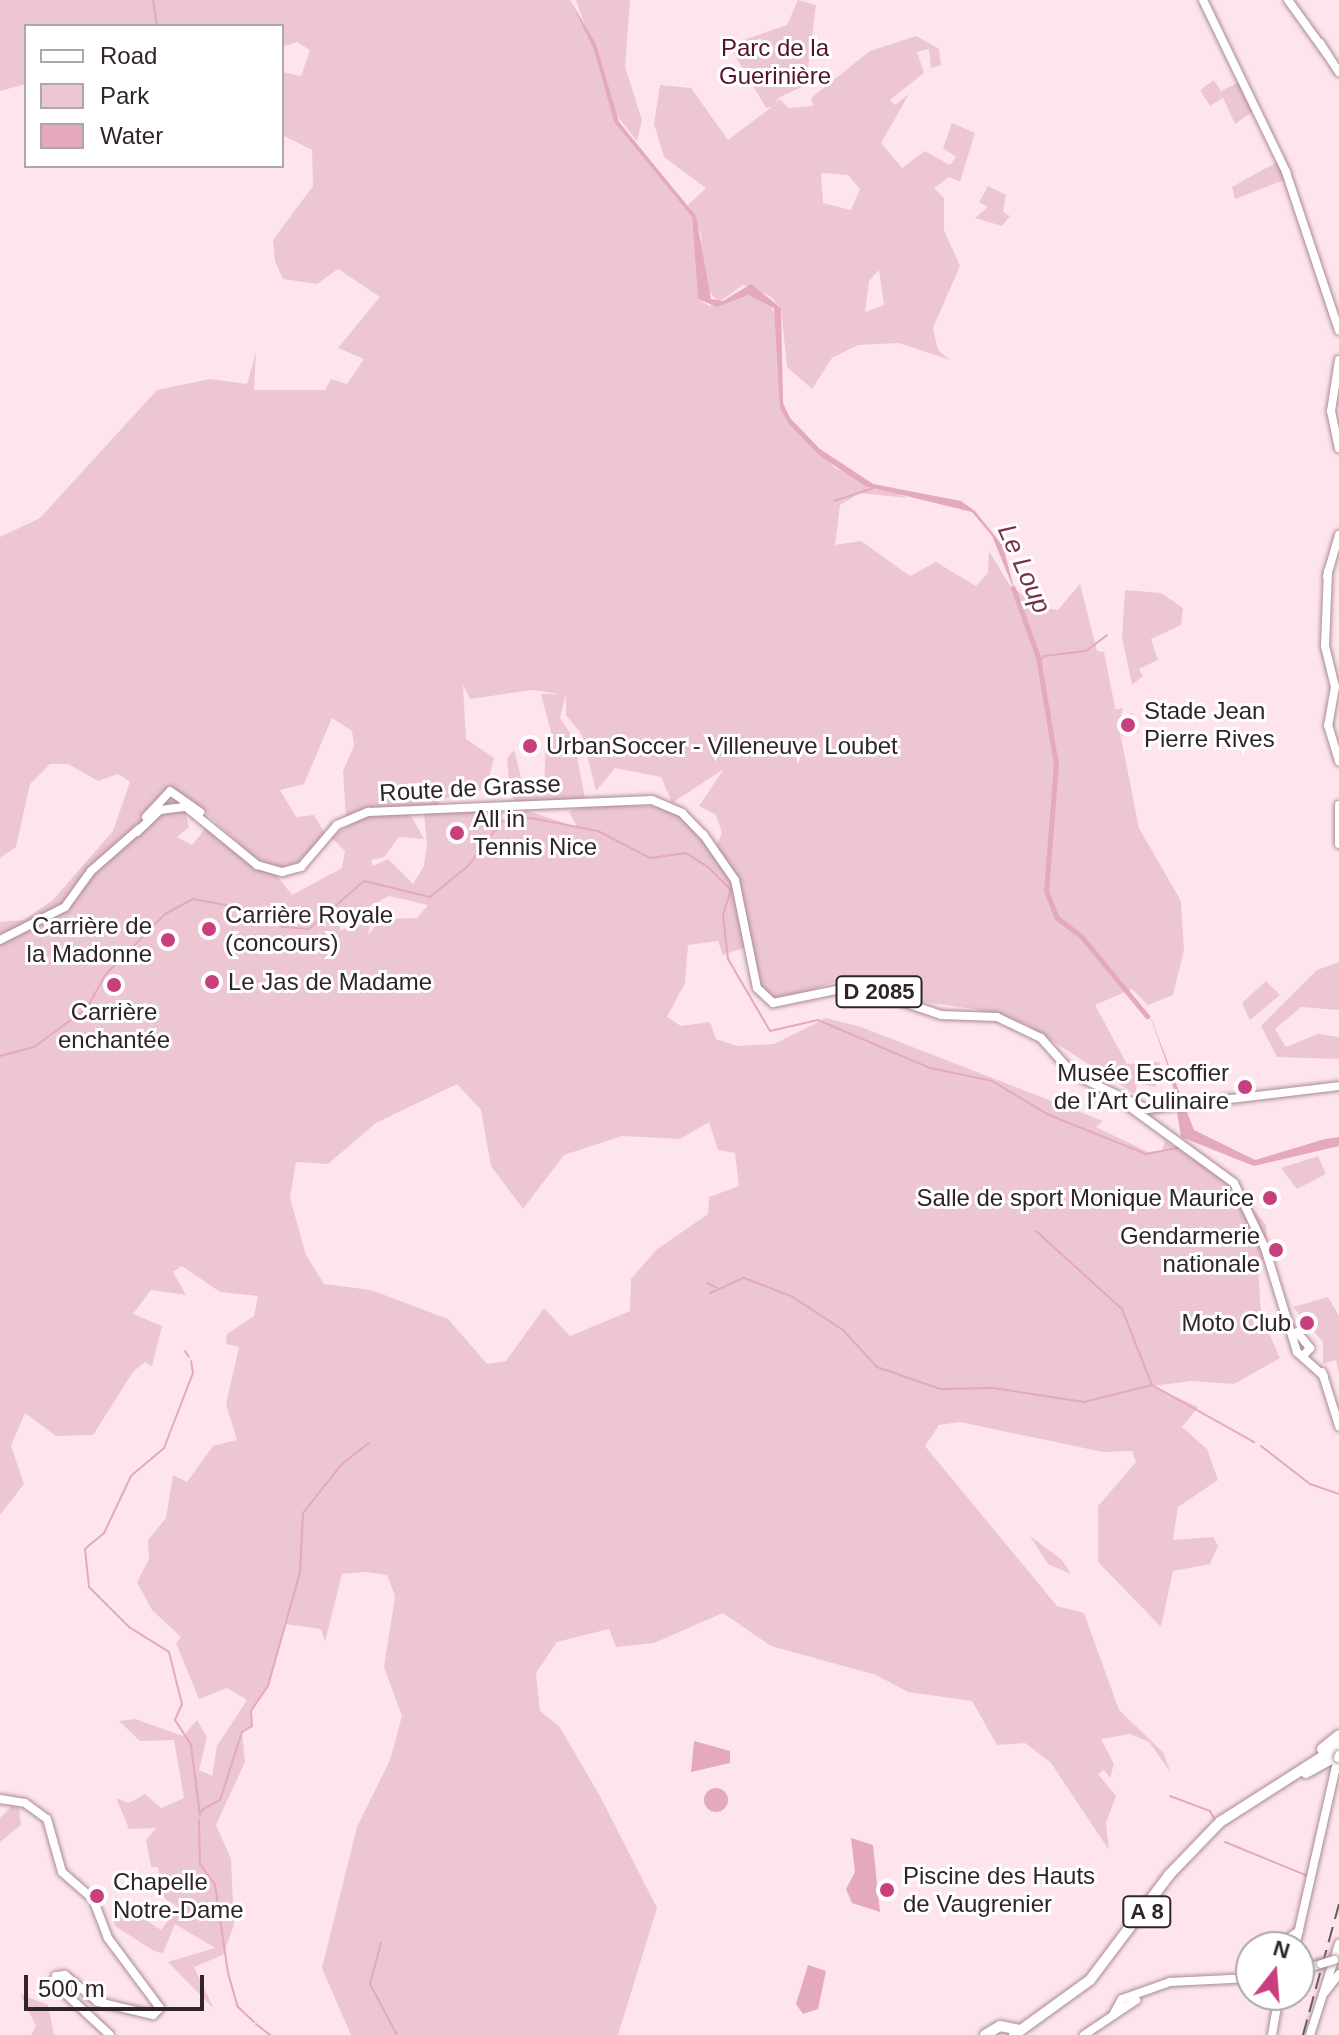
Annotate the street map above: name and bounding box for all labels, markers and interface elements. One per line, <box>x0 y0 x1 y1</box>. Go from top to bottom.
legend <box>24 24 284 168</box>
park label: Parc de la Guerinière <box>719 34 831 90</box>
text: Road <box>100 42 157 69</box>
text: Park <box>100 82 149 109</box>
text: Water <box>100 122 163 149</box>
water label: Le Loup <box>991 520 1057 618</box>
place label: Stade Jean Pierre Rives <box>1144 697 1275 753</box>
marker: Stade Jean Pierre Rives <box>1119 716 1137 734</box>
place label: UrbanSoccer - Villeneuve Loubet <box>546 732 898 760</box>
marker: UrbanSoccer - Villeneuve Loubet <box>521 737 539 755</box>
street label: Route de Grasse <box>379 769 561 807</box>
place label: All in Tennis Nice <box>473 805 597 861</box>
marker: All in Tennis Nice <box>448 824 466 842</box>
place label: Carrière Royale (concours) <box>225 901 393 957</box>
place label: Carrière de la Madonne <box>27 912 152 968</box>
marker: Carrière Royale (concours) <box>200 920 218 938</box>
marker: Carrière de la Madonne <box>159 931 177 949</box>
place label: Le Jas de Madame <box>228 968 432 996</box>
marker: Le Jas de Madame <box>203 973 221 991</box>
road number: D 2085 <box>835 974 923 1010</box>
marker: Carrière enchantée <box>105 976 123 994</box>
place label: Carrière enchantée <box>58 998 170 1054</box>
place label: Musée Escoffier de l'Art Culinaire <box>1054 1059 1229 1115</box>
marker: Musée Escoffier de l'Art Culinaire <box>1236 1078 1254 1096</box>
place label: Salle de sport Monique Maurice <box>916 1184 1254 1212</box>
marker: Salle de sport Monique Maurice <box>1261 1189 1279 1207</box>
place label: Gendarmerie nationale <box>1120 1222 1260 1278</box>
marker: Gendarmerie nationale <box>1267 1241 1285 1259</box>
place label: Moto Club <box>1182 1309 1291 1337</box>
marker: Moto Club <box>1298 1314 1316 1332</box>
place label: Piscine des Hauts de Vaugrenier <box>903 1862 1095 1918</box>
place label: Chapelle Notre-Dame <box>113 1868 244 1924</box>
marker: Piscine des Hauts de Vaugrenier <box>878 1881 896 1899</box>
marker: Chapelle Notre-Dame <box>88 1887 106 1905</box>
road number: A 8 <box>1121 1894 1173 1930</box>
north arrow <box>1235 1931 1315 2011</box>
text: N <box>1270 1935 1293 1964</box>
scale bar <box>28 1959 208 2009</box>
text: 500 m <box>38 1975 105 2002</box>

